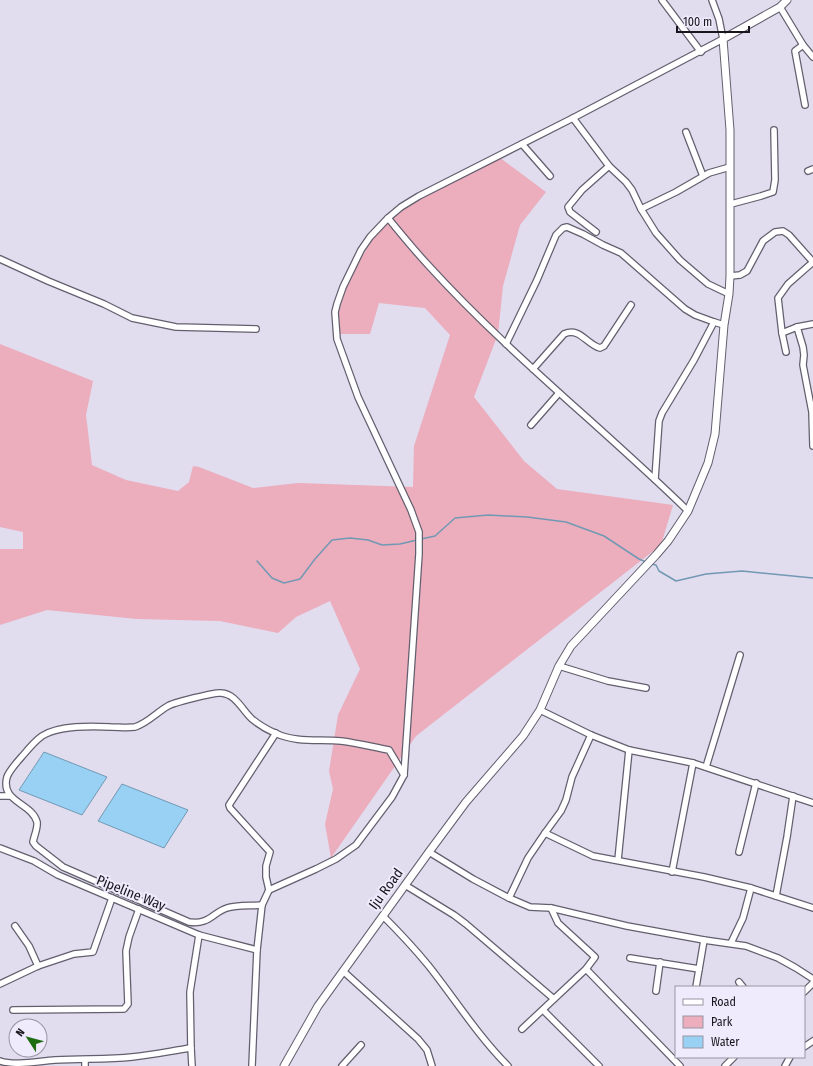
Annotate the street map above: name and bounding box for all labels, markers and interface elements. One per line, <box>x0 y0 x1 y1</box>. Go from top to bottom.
scale bar <box>677 8 749 34</box>
text: 100 m <box>683 15 712 29</box>
street label: Iju Road <box>365 865 407 913</box>
street label: Pipeline Way <box>94 871 169 915</box>
legend <box>675 986 805 1058</box>
text: Road <box>711 995 736 1009</box>
text: Park <box>711 1015 733 1029</box>
north arrow <box>8 1018 48 1058</box>
text: N <box>13 1026 28 1039</box>
text: Water <box>711 1035 740 1049</box>

